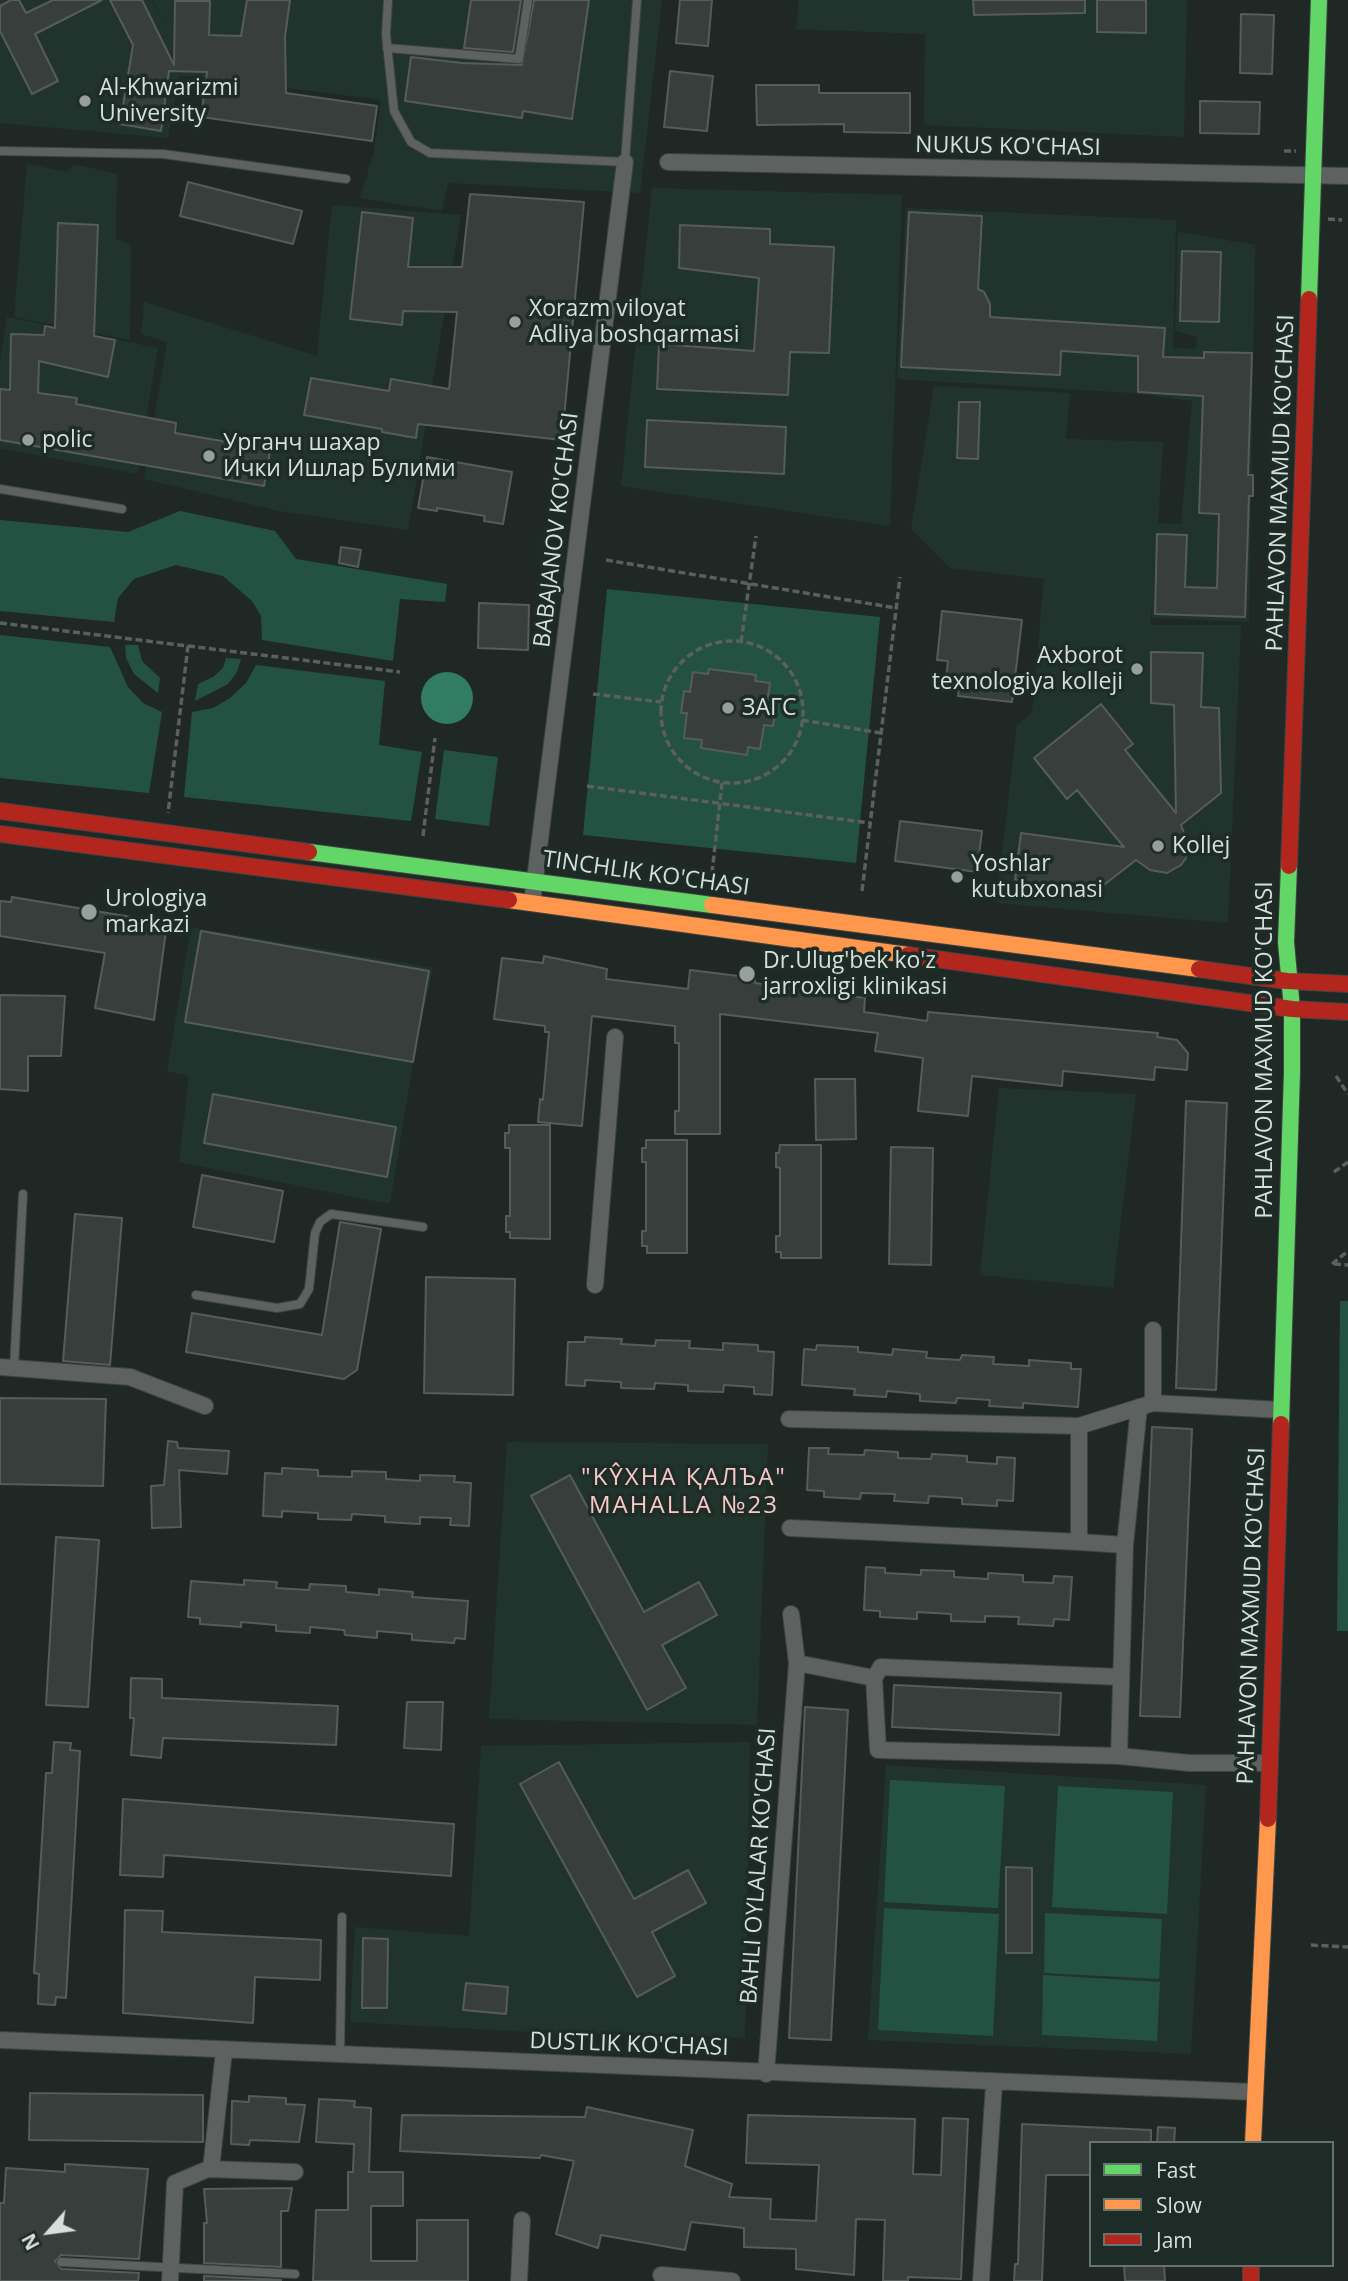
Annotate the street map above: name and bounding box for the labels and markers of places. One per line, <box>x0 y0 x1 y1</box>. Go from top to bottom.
place label: Al-Khwarizmi University <box>99 74 239 128</box>
marker: Al-Khwarizmi University <box>77 93 93 109</box>
place label: Xorazm viloyat Adliya boshqarmasi <box>529 295 740 349</box>
marker: Xorazm viloyat Adliya boshqarmasi <box>507 314 523 330</box>
place label: polic <box>42 426 93 454</box>
place label: Урганч шахар Ички Ишлар Булими <box>223 429 456 483</box>
marker: polic <box>20 432 36 448</box>
marker: Урганч шахар Ички Ишлар Булими <box>201 448 217 464</box>
place label: Axborot texnologiya kolleji <box>932 642 1123 696</box>
marker: Axborot texnologiya kolleji <box>1129 661 1145 677</box>
place label: ЗАГС <box>742 694 796 722</box>
marker: ЗАГС <box>720 700 736 716</box>
place label: Kollej <box>1172 832 1230 860</box>
marker: Kollej <box>1150 838 1166 854</box>
place label: Yoshlar kutubxonasi <box>971 850 1103 904</box>
marker: Yoshlar kutubxonasi <box>949 869 965 885</box>
place label: Urologiya markazi <box>105 885 207 939</box>
marker: Urologiya markazi <box>79 902 99 922</box>
place label: Dr.Ulug'bek ko'z jarroxligi klinikasi <box>763 947 947 1001</box>
marker: Dr.Ulug'bek ko'z jarroxligi klinikasi <box>737 964 757 984</box>

